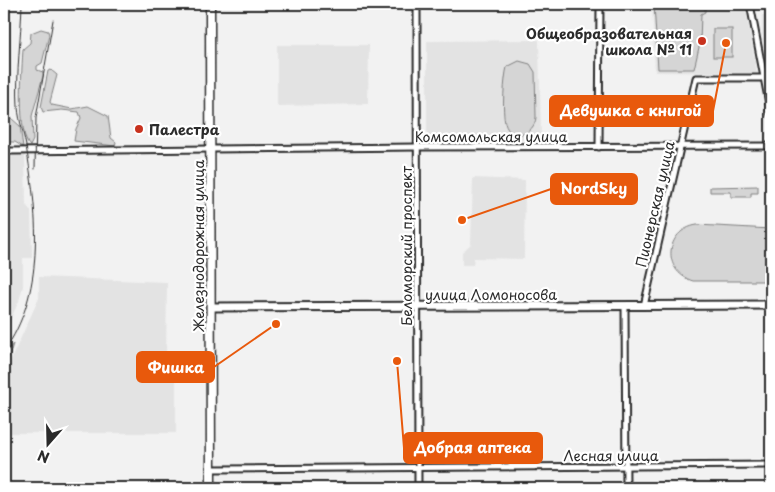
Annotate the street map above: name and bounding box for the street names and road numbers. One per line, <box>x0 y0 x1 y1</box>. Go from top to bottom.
street label: Комсомольская улица <box>415 126 567 147</box>
street label: Пионерская улица <box>630 139 680 269</box>
street label: Железнодорожная улица <box>188 159 209 332</box>
street label: Беломорский проспект <box>396 166 417 326</box>
street label: улица Ломоносова <box>425 284 557 305</box>
street label: Лесная улица <box>563 445 659 466</box>

